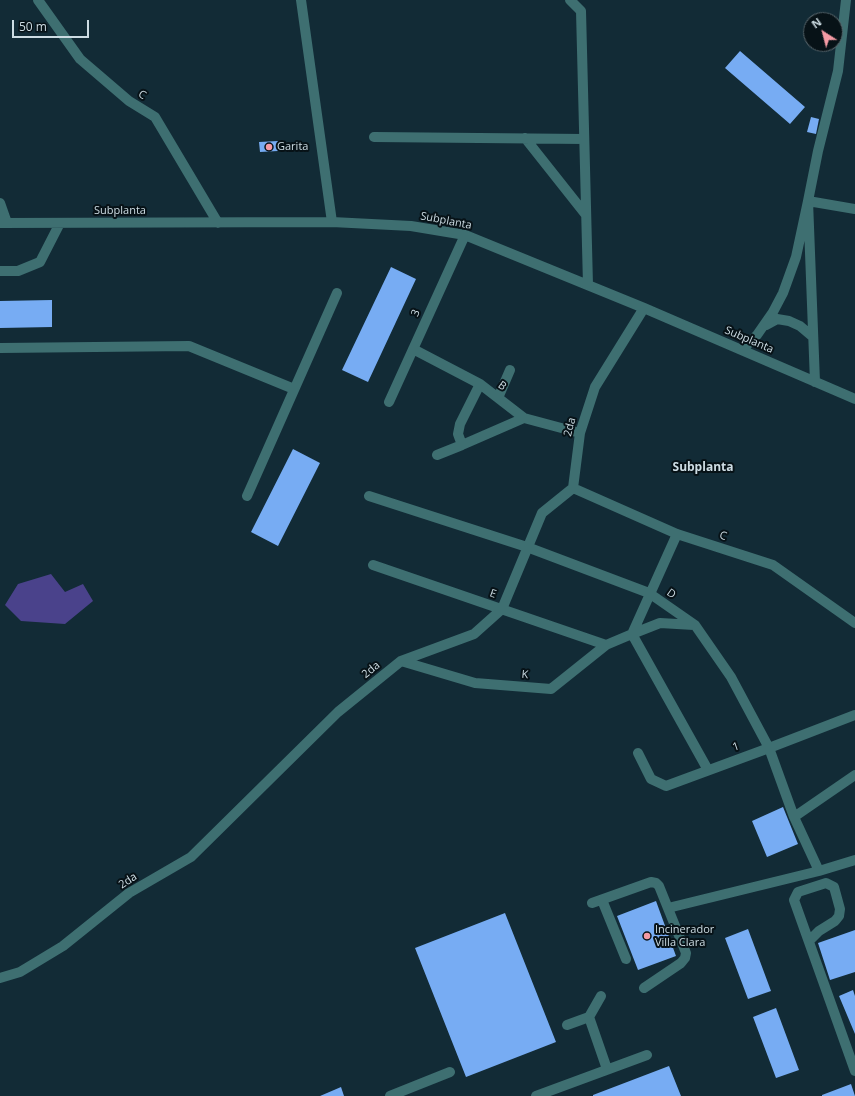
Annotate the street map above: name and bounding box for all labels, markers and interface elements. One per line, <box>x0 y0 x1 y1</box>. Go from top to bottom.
scale bar <box>14 12 91 38</box>
north arrow <box>803 12 843 52</box>
text: N <box>808 14 824 31</box>
text: 50 m <box>19 18 47 35</box>
street label: C <box>136 88 148 102</box>
place label: Garita <box>277 140 308 154</box>
marker: Garita <box>264 142 274 152</box>
street label: Subplanta <box>94 204 146 218</box>
street label: Subplanta <box>419 210 473 232</box>
street label: 3 <box>409 307 423 319</box>
street label: Subplanta <box>723 324 775 356</box>
street label: B <box>495 379 509 393</box>
street label: 2da <box>561 416 579 438</box>
district label: Subplanta <box>673 461 733 475</box>
street label: C <box>718 529 728 543</box>
street label: D <box>664 586 678 602</box>
street label: E <box>488 587 498 601</box>
street label: 2da <box>359 659 383 681</box>
street label: K <box>521 668 529 682</box>
street label: 1 <box>731 740 741 754</box>
street label: 2da <box>116 870 140 892</box>
place label: Incinerador Villa Clara <box>655 923 714 949</box>
marker: Incinerador Villa Clara <box>642 931 652 941</box>

